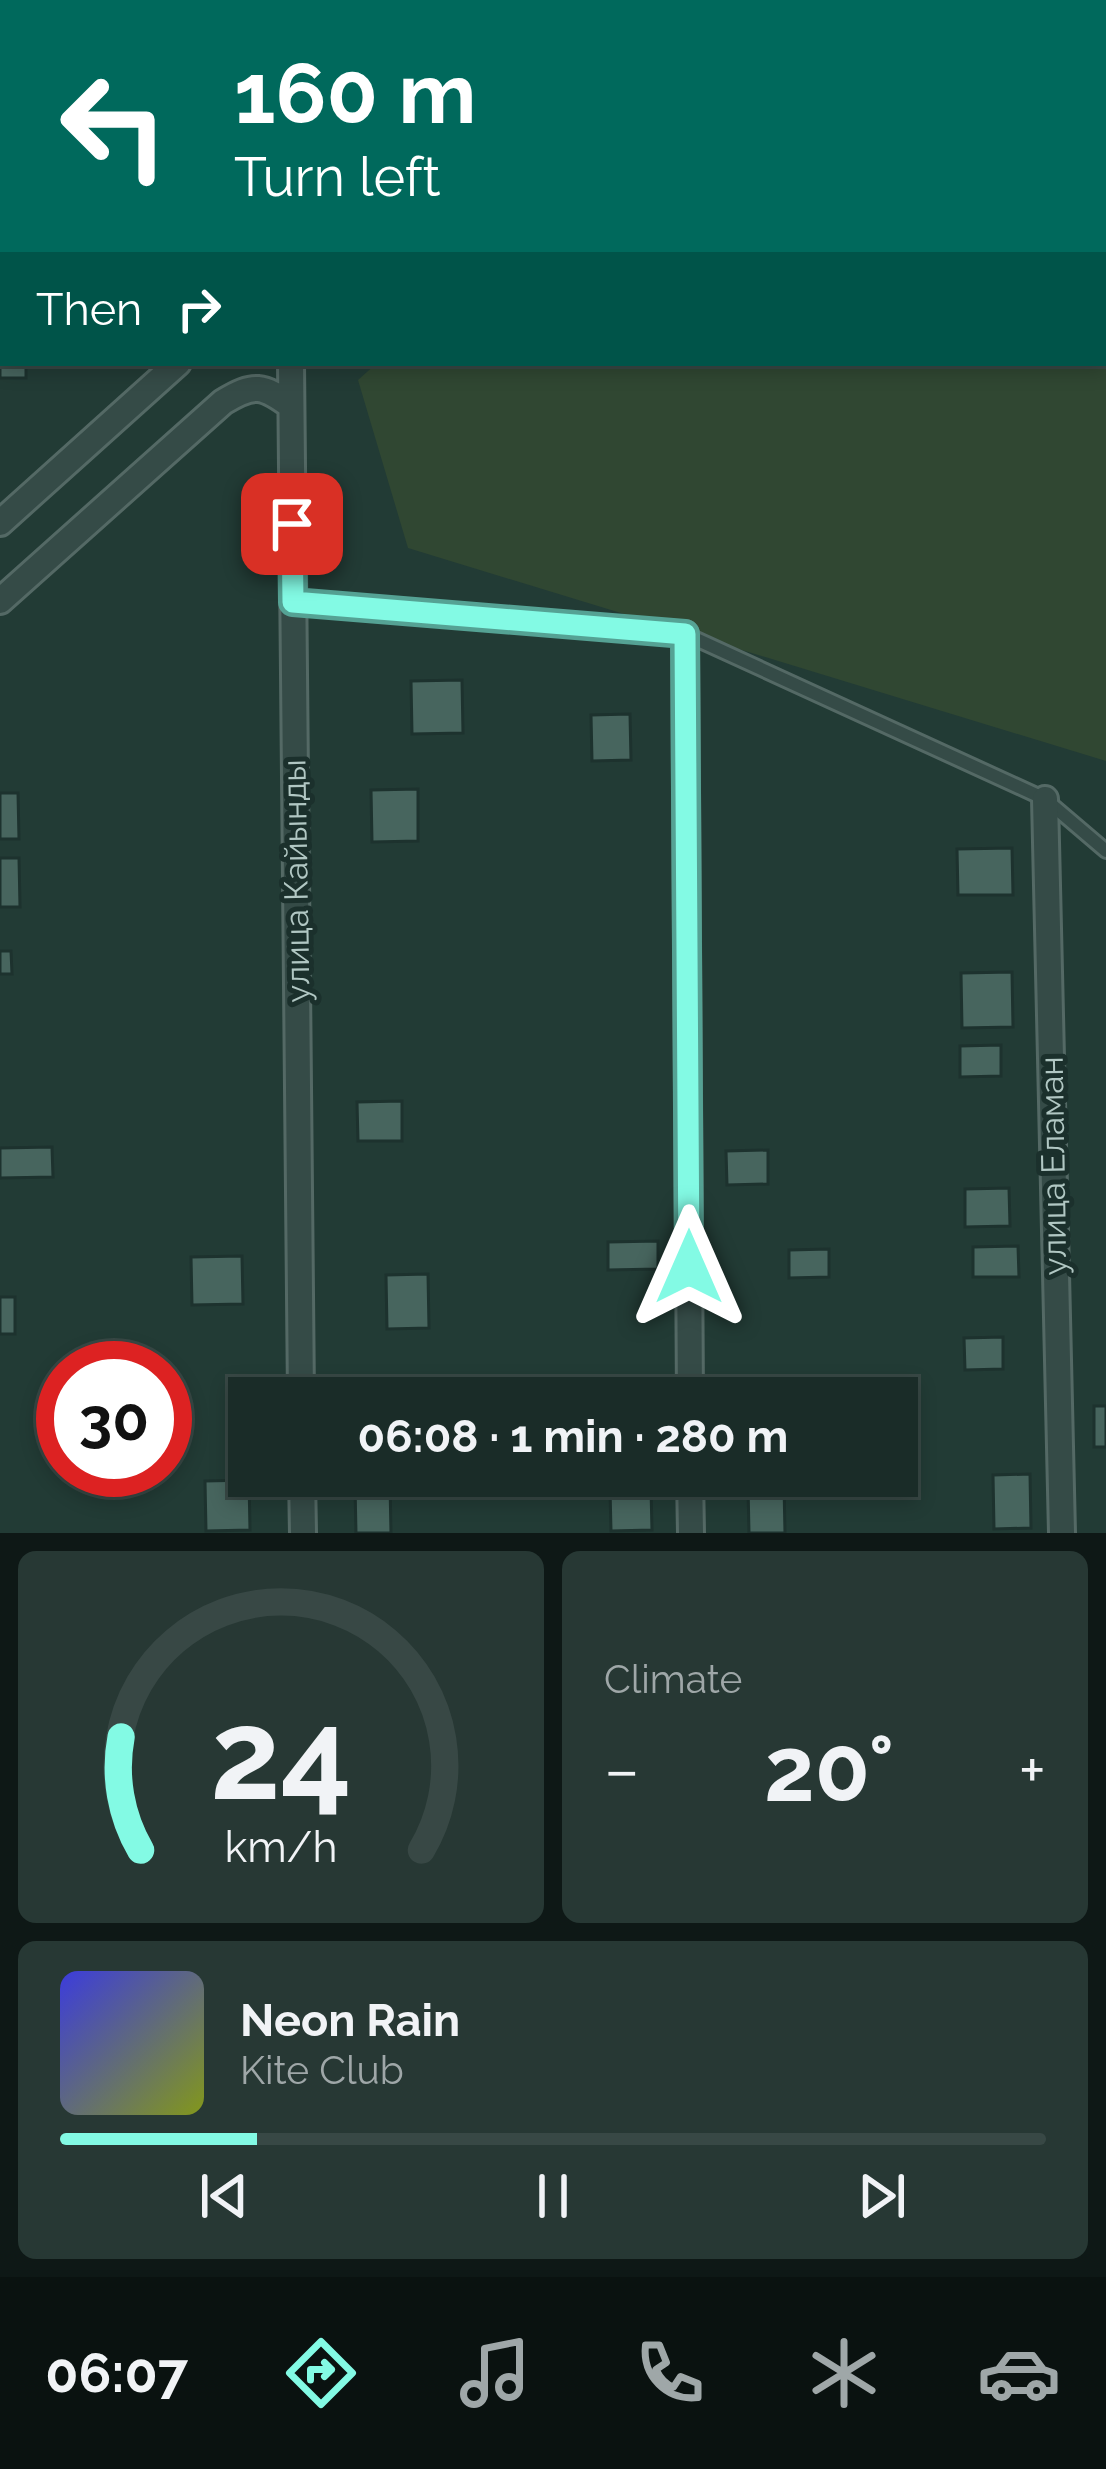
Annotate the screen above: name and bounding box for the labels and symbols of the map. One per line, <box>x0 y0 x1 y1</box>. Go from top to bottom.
pin <box>241 473 343 575</box>
street label: улица Кайынды <box>274 759 318 1003</box>
street label: улица Еламан <box>1032 1056 1074 1276</box>
position arrow <box>626 1204 752 1330</box>
speed limit sign: 30 <box>36 1341 192 1497</box>

